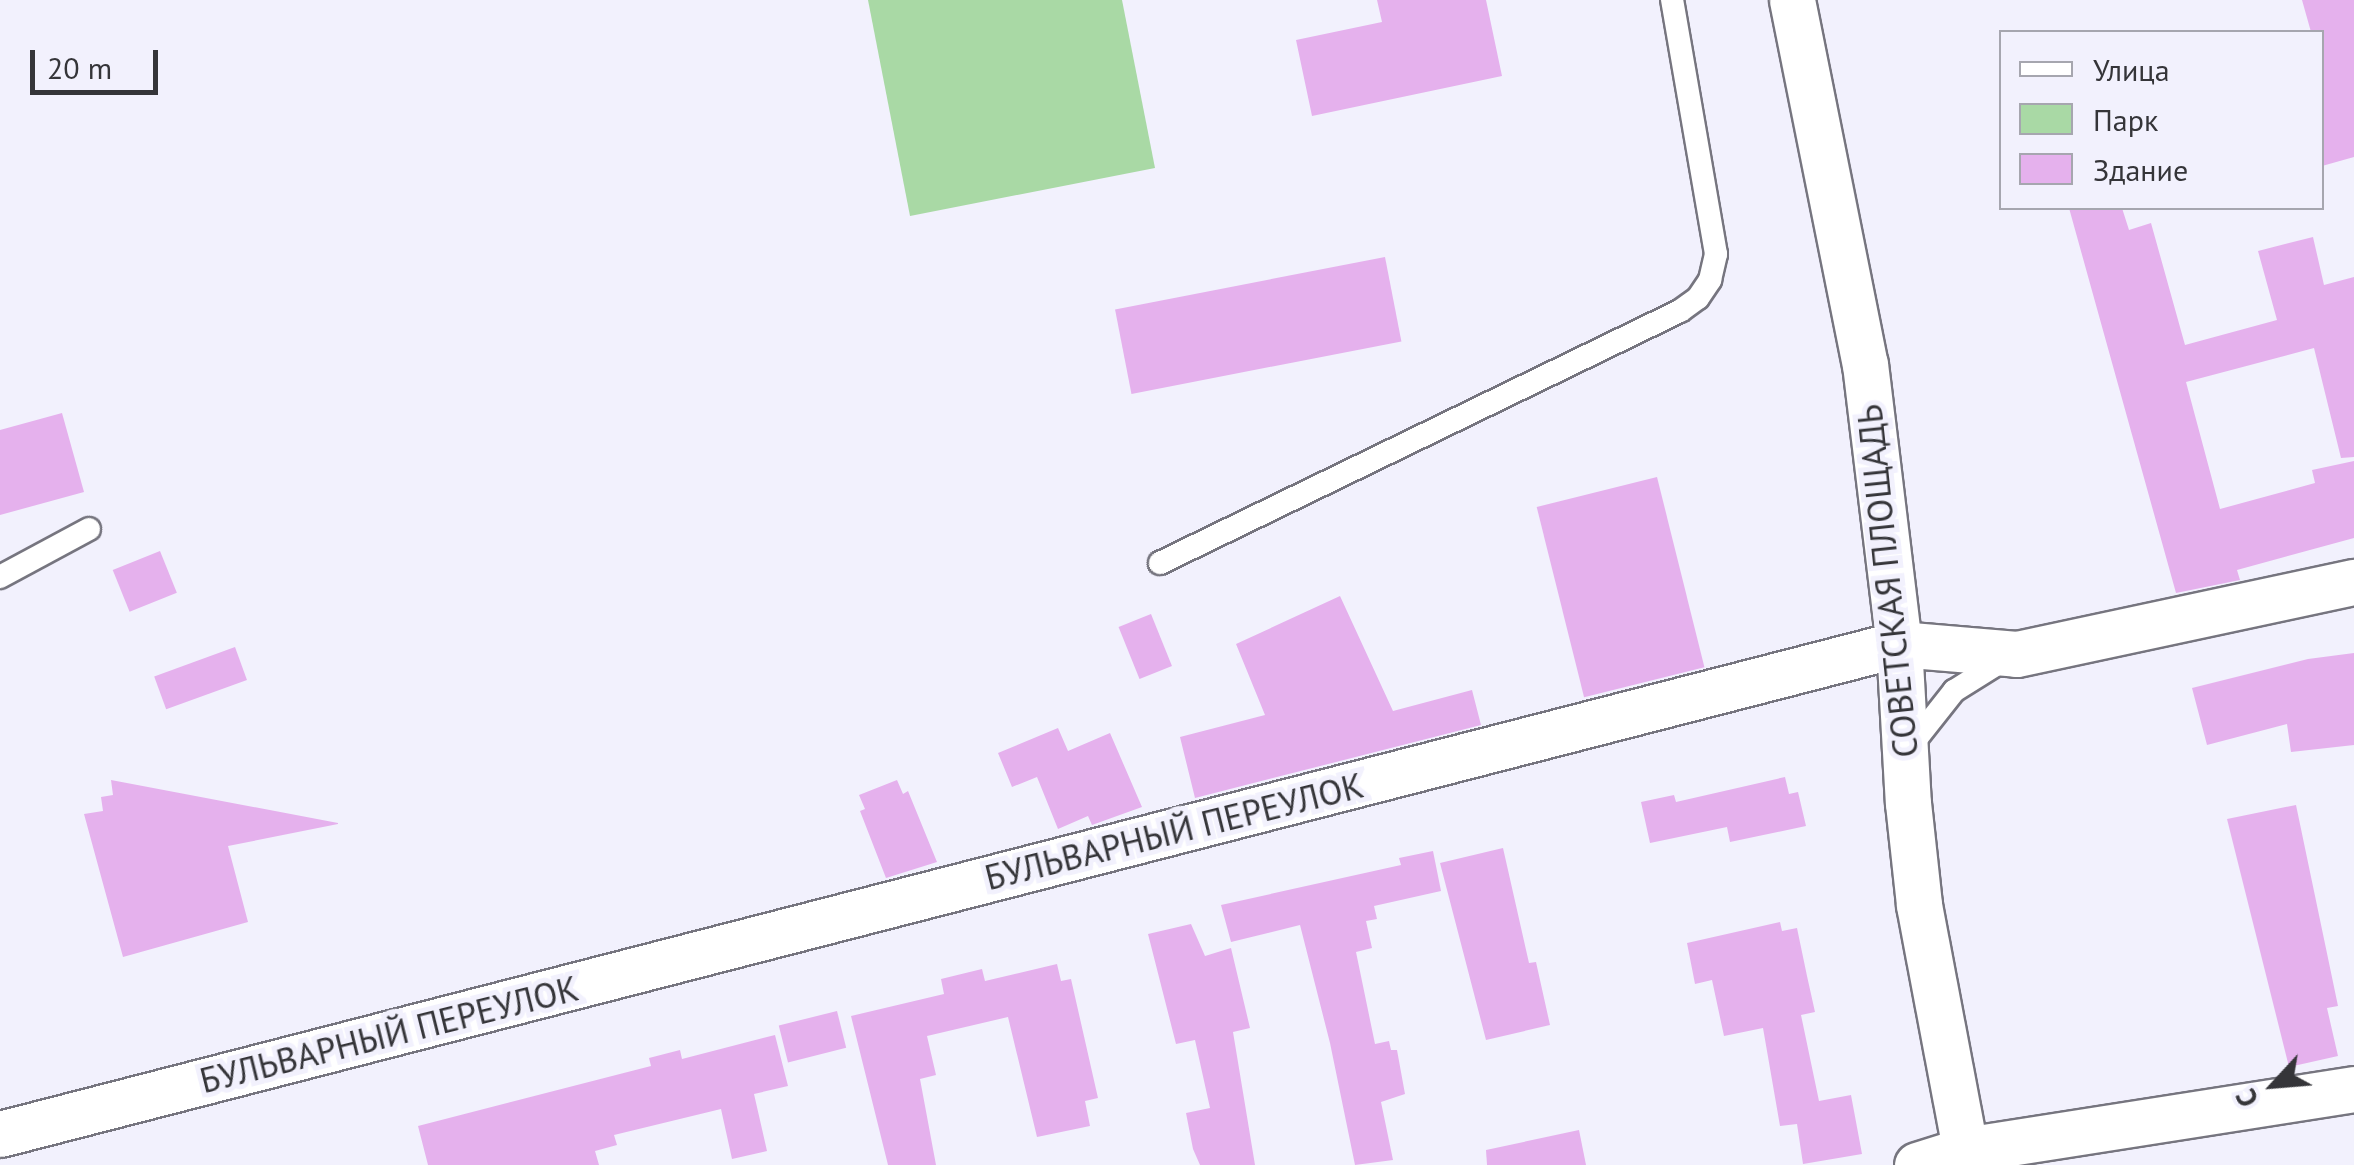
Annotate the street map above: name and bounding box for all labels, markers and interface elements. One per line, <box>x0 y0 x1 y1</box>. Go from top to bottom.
scale bar <box>35 30 162 92</box>
legend <box>1999 30 2324 210</box>
text: 20 m <box>47 48 112 87</box>
text: Улица <box>2093 50 2170 89</box>
text: Парк <box>2093 100 2158 139</box>
text: Здание <box>2093 150 2188 189</box>
street label: СОВЕТСКАЯ ПЛОЩАДЬ <box>1848 402 1926 760</box>
street label: БУЛЬВАРНЫЙ ПЕРЕУЛОК <box>980 764 1368 898</box>
street label: БУЛЬВАРНЫЙ ПЕРЕУЛОК <box>195 967 583 1101</box>
north arrow <box>2224 1035 2324 1135</box>
text: С <box>2227 1083 2267 1114</box>

